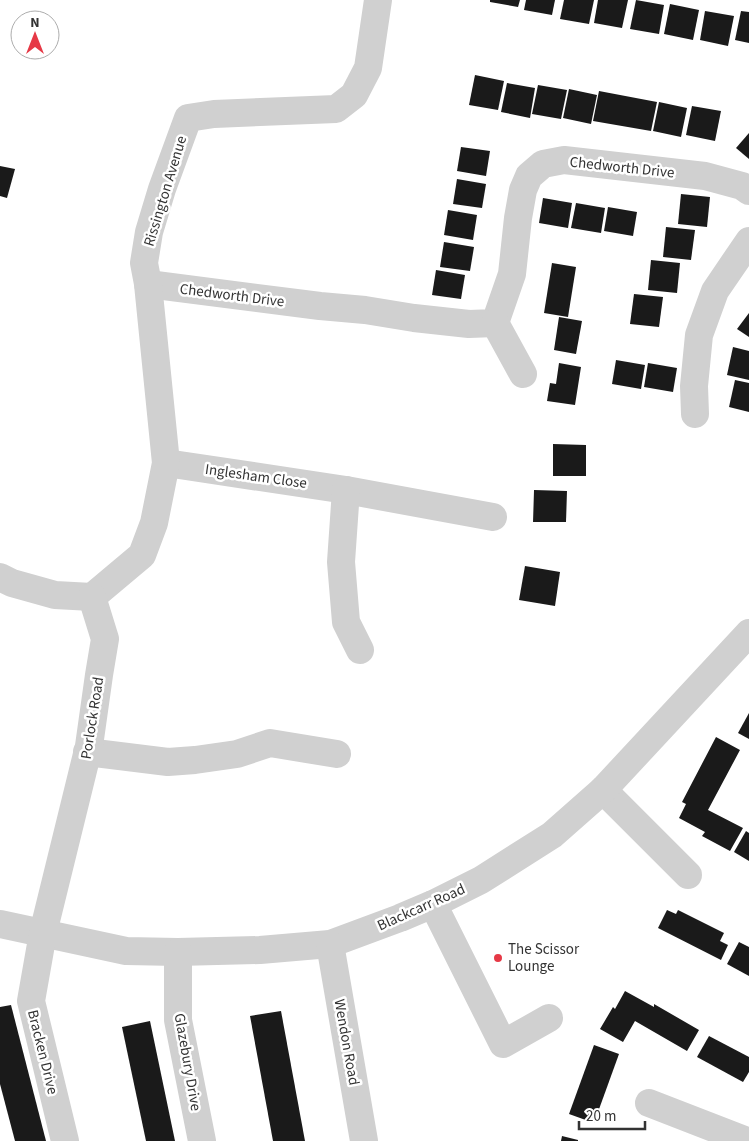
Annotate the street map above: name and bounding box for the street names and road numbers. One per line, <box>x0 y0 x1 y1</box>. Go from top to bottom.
street label: Rissington Avenue <box>139 133 192 249</box>
street label: Chedworth Drive <box>568 152 675 183</box>
street label: Chedworth Drive <box>178 279 285 312</box>
street label: Inglesham Close <box>204 459 308 494</box>
street label: Porlock Road <box>76 676 109 761</box>
street label: Blackcarr Road <box>374 879 468 936</box>
street label: Wendon Road <box>329 997 364 1087</box>
street label: Bracken Drive <box>22 1008 63 1097</box>
street label: Glazebury Drive <box>169 1012 206 1113</box>

